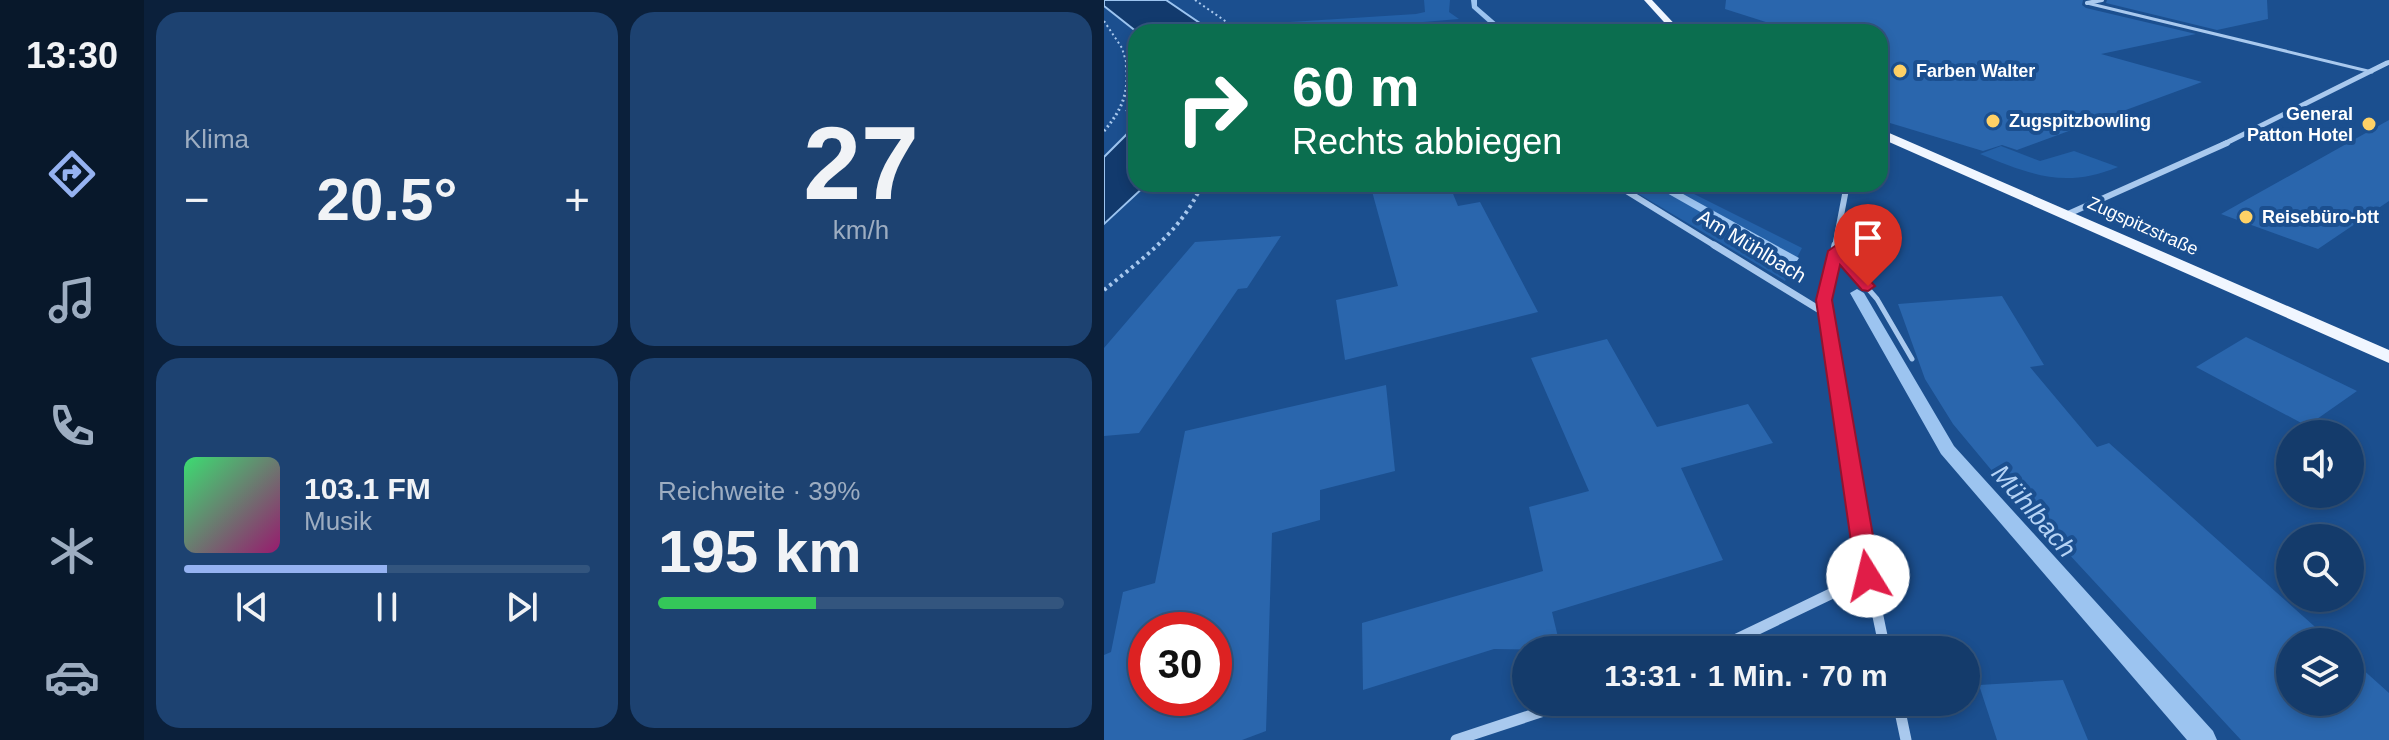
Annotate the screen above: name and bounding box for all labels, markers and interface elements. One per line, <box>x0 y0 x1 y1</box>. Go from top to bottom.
text: 13:30 <box>26 35 118 76</box>
text: 60 m <box>1292 55 1420 118</box>
icon: right <box>1160 56 1264 160</box>
place label: Farben Walter <box>1916 61 2035 81</box>
marker: Farben Walter <box>1891 62 1909 80</box>
place label: General Patton Hotel <box>2247 104 2353 145</box>
text: 27 <box>803 105 919 221</box>
place label: Zugspitzbowling <box>2009 111 2151 131</box>
marker: Zugspitzbowling <box>1984 112 2002 130</box>
marker: General Patton Hotel <box>2360 115 2378 133</box>
text: Rechts abbiegen <box>1292 121 1562 162</box>
text: Klima <box>184 124 249 154</box>
icon: directions <box>44 146 100 202</box>
text: 20.5° <box>317 166 457 233</box>
text: − <box>184 175 210 224</box>
text: + <box>564 175 590 224</box>
street label: Zugspitzstraße <box>2085 193 2201 259</box>
pin <box>1834 204 1902 286</box>
street label: Am Mühlbach <box>1694 205 1810 287</box>
place label: Reisebüro-btt <box>2262 207 2379 227</box>
marker: Reisebüro-btt <box>2237 208 2255 226</box>
text: km/h <box>833 215 889 245</box>
icon: arrive <box>1846 216 1890 260</box>
icon: music <box>44 272 100 328</box>
icon: phone <box>44 398 100 454</box>
map controls <box>2276 420 2364 716</box>
button: sound <box>2276 420 2364 508</box>
water label: Mühlbach <box>1986 459 2082 563</box>
text: 103.1 FM <box>304 472 431 505</box>
text: Reichweite · 39% <box>658 476 860 506</box>
text: Musik <box>304 506 372 536</box>
text: 195 km <box>658 518 862 585</box>
icon: climate <box>44 523 100 579</box>
button: search <box>2276 524 2364 612</box>
position arrow <box>1826 534 1910 618</box>
icon: previous <box>230 585 274 629</box>
icon: pause <box>365 585 409 629</box>
icon: next <box>500 585 544 629</box>
speed limit sign: 30 <box>1128 612 1232 716</box>
button: layers <box>2276 628 2364 716</box>
icon: car <box>44 649 100 705</box>
text: 13:31 · 1 Min. · 70 m <box>1604 659 1888 692</box>

